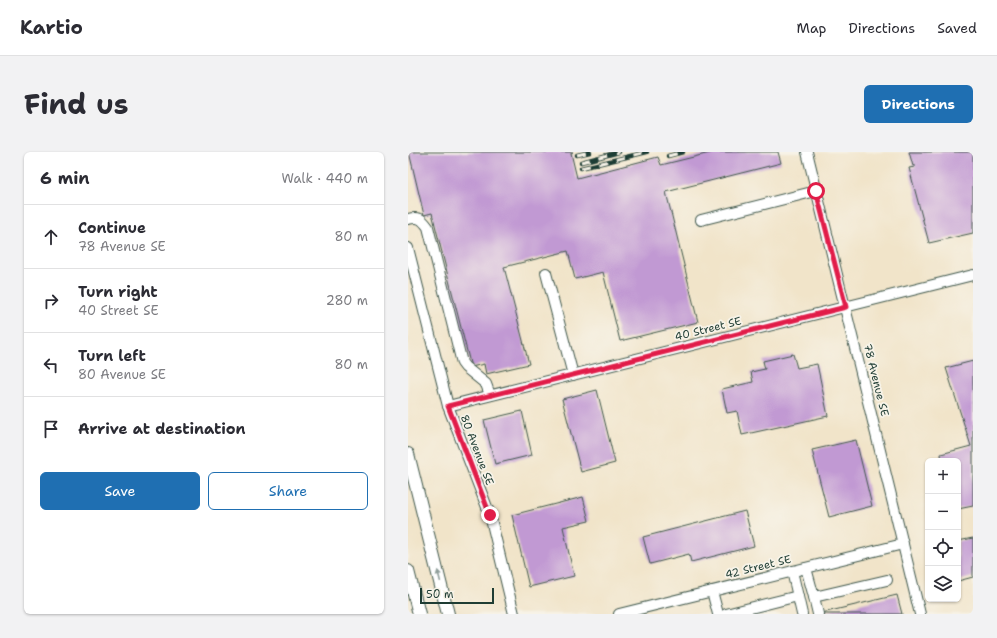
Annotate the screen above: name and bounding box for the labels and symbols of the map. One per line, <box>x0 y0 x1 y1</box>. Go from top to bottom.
route start <box>807 182 825 200</box>
street label: 40 Street SE <box>673 313 743 345</box>
street label: 78 Avenue SE <box>860 342 892 418</box>
street label: 80 Avenue SE <box>457 413 497 488</box>
route end <box>481 506 499 524</box>
street label: 42 Street SE <box>723 552 793 582</box>
one-way arrow <box>435 570 441 582</box>
scale bar <box>420 586 494 605</box>

